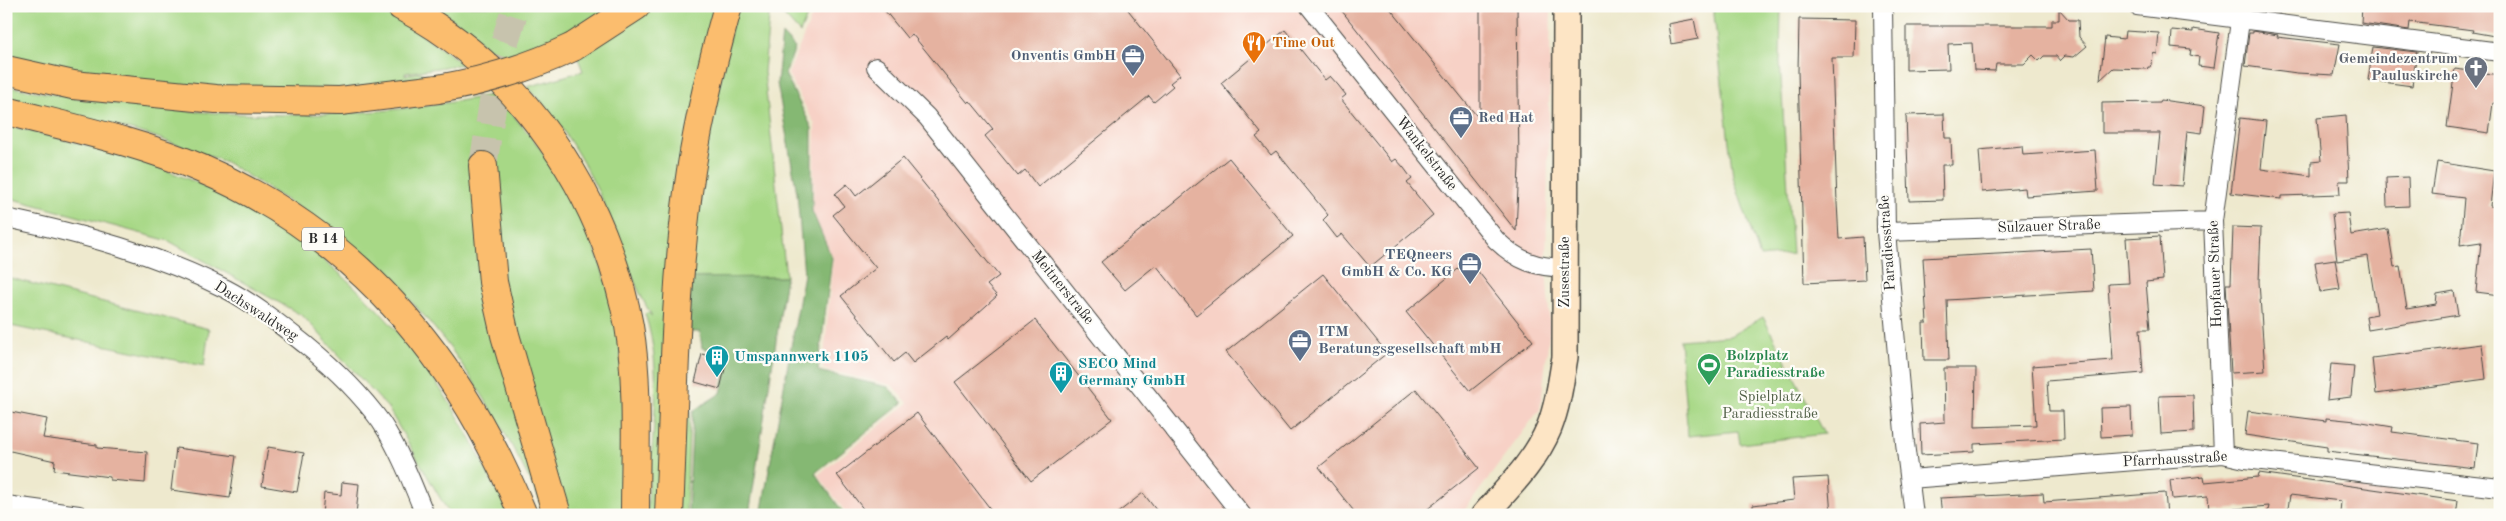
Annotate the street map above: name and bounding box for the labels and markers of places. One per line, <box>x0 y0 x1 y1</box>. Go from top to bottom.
restaurant icon: Time Out <box>1241 30 1267 64</box>
place label: Time Out <box>1272 36 1335 51</box>
office icon: Onventis GmbH <box>1120 43 1146 77</box>
place label: Onventis GmbH <box>1011 49 1116 64</box>
place label: Gemeindezentrum Pauluskirche <box>2339 52 2458 84</box>
church icon: Gemeindezentrum Pauluskirche <box>2463 55 2489 89</box>
office icon: Red Hat <box>1448 105 1474 139</box>
place label: Red Hat <box>1478 111 1534 126</box>
place label: TEQneers GmbH & Co. KG <box>1341 248 1452 280</box>
office icon: TEQneers GmbH & Co. KG <box>1457 251 1483 285</box>
place label: ITM Beratungsgesellschaft mbH <box>1318 325 1502 357</box>
office icon: ITM Beratungsgesellschaft mbH <box>1287 328 1313 362</box>
building icon: Umspannwerk 1105 <box>704 344 730 378</box>
place label: Bolzplatz Paradiesstraße <box>1726 349 1825 381</box>
place label: Umspannwerk 1105 <box>734 350 869 365</box>
sports icon: Bolzplatz Paradiesstraße <box>1696 352 1722 386</box>
place label: SECO Mind Germany GmbH <box>1078 357 1186 389</box>
building icon: SECO Mind Germany GmbH <box>1048 360 1074 394</box>

